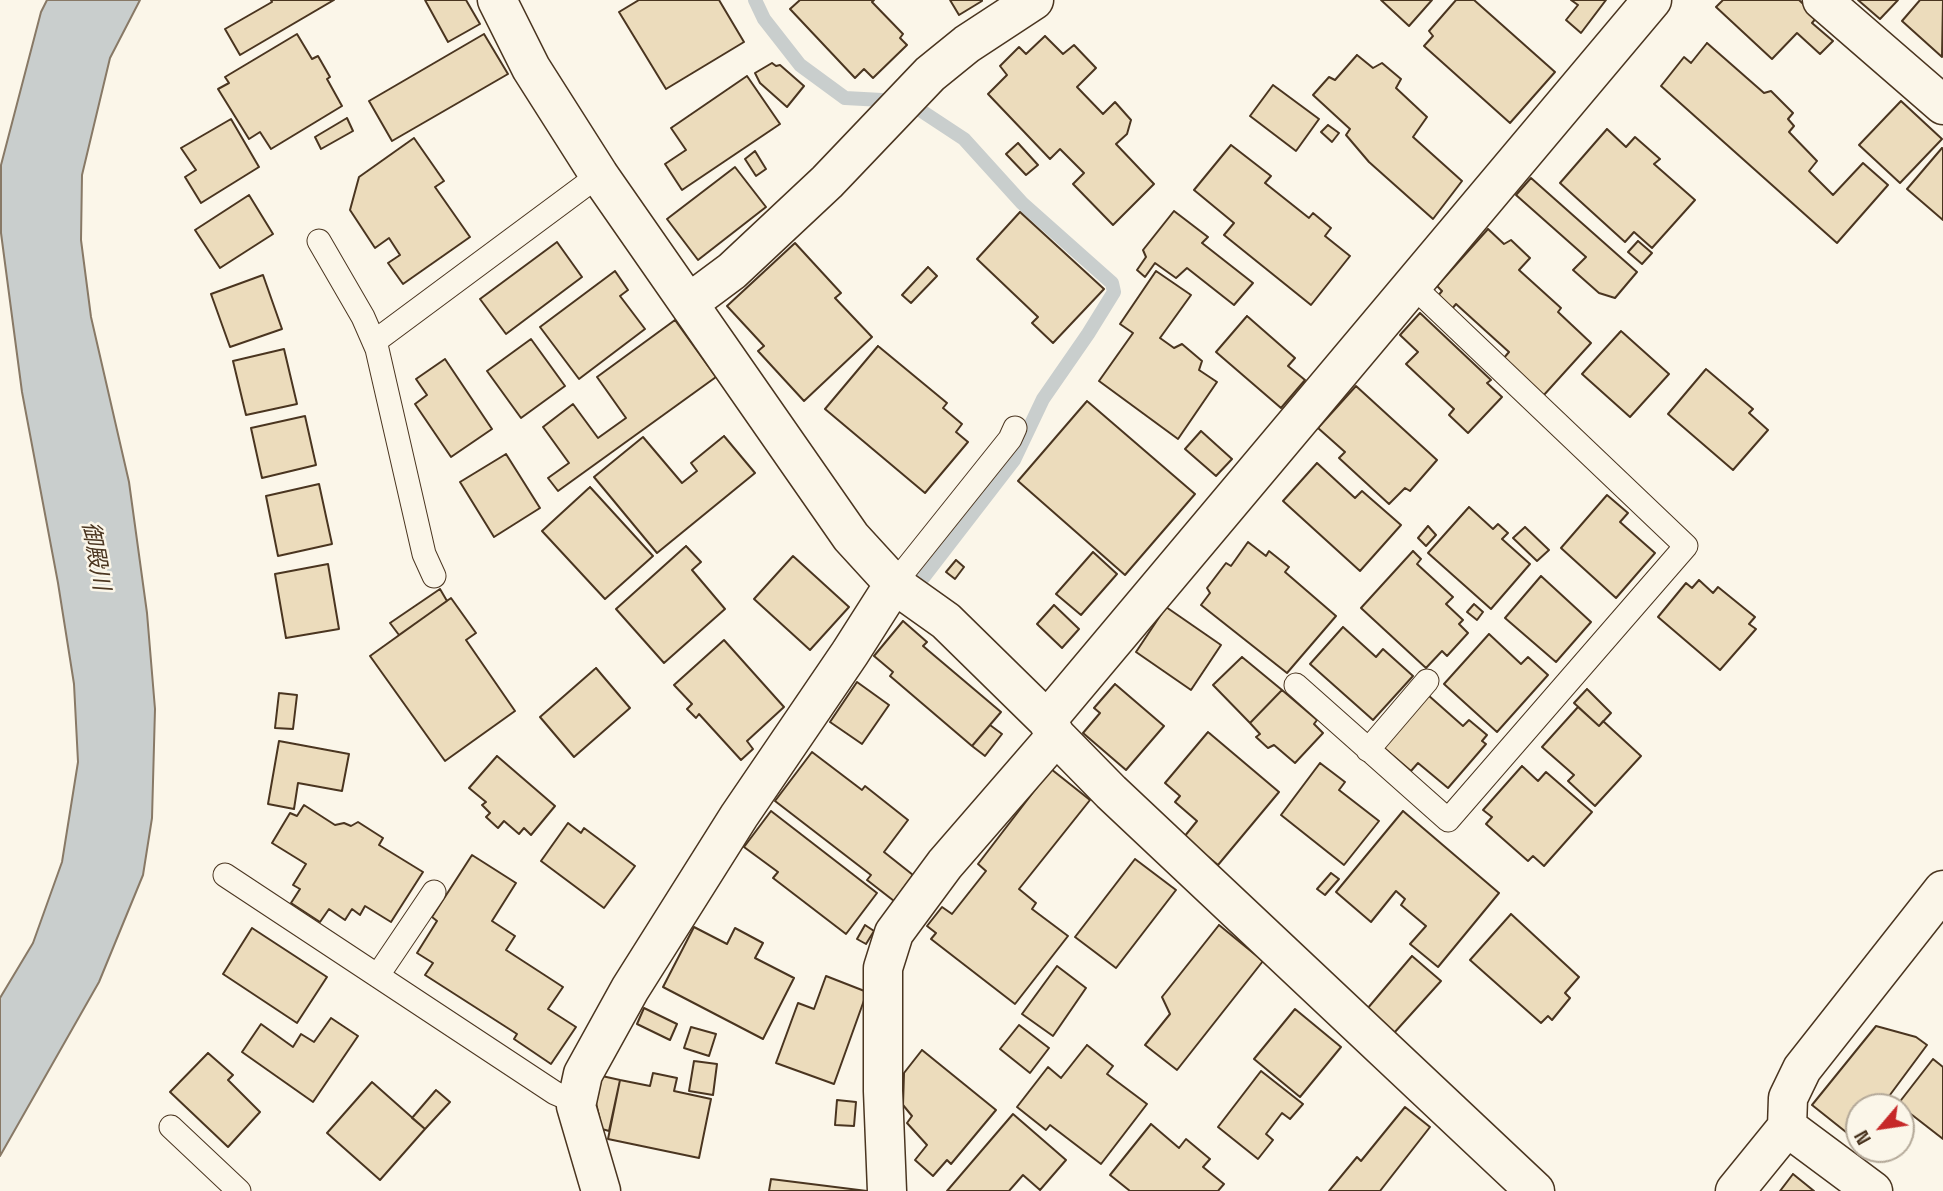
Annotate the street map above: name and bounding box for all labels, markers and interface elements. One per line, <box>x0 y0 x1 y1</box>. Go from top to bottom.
water label: 御殿川 <box>75 520 115 592</box>
north arrow <box>1845 1093 1915 1163</box>
text: N <box>1849 1126 1877 1149</box>

